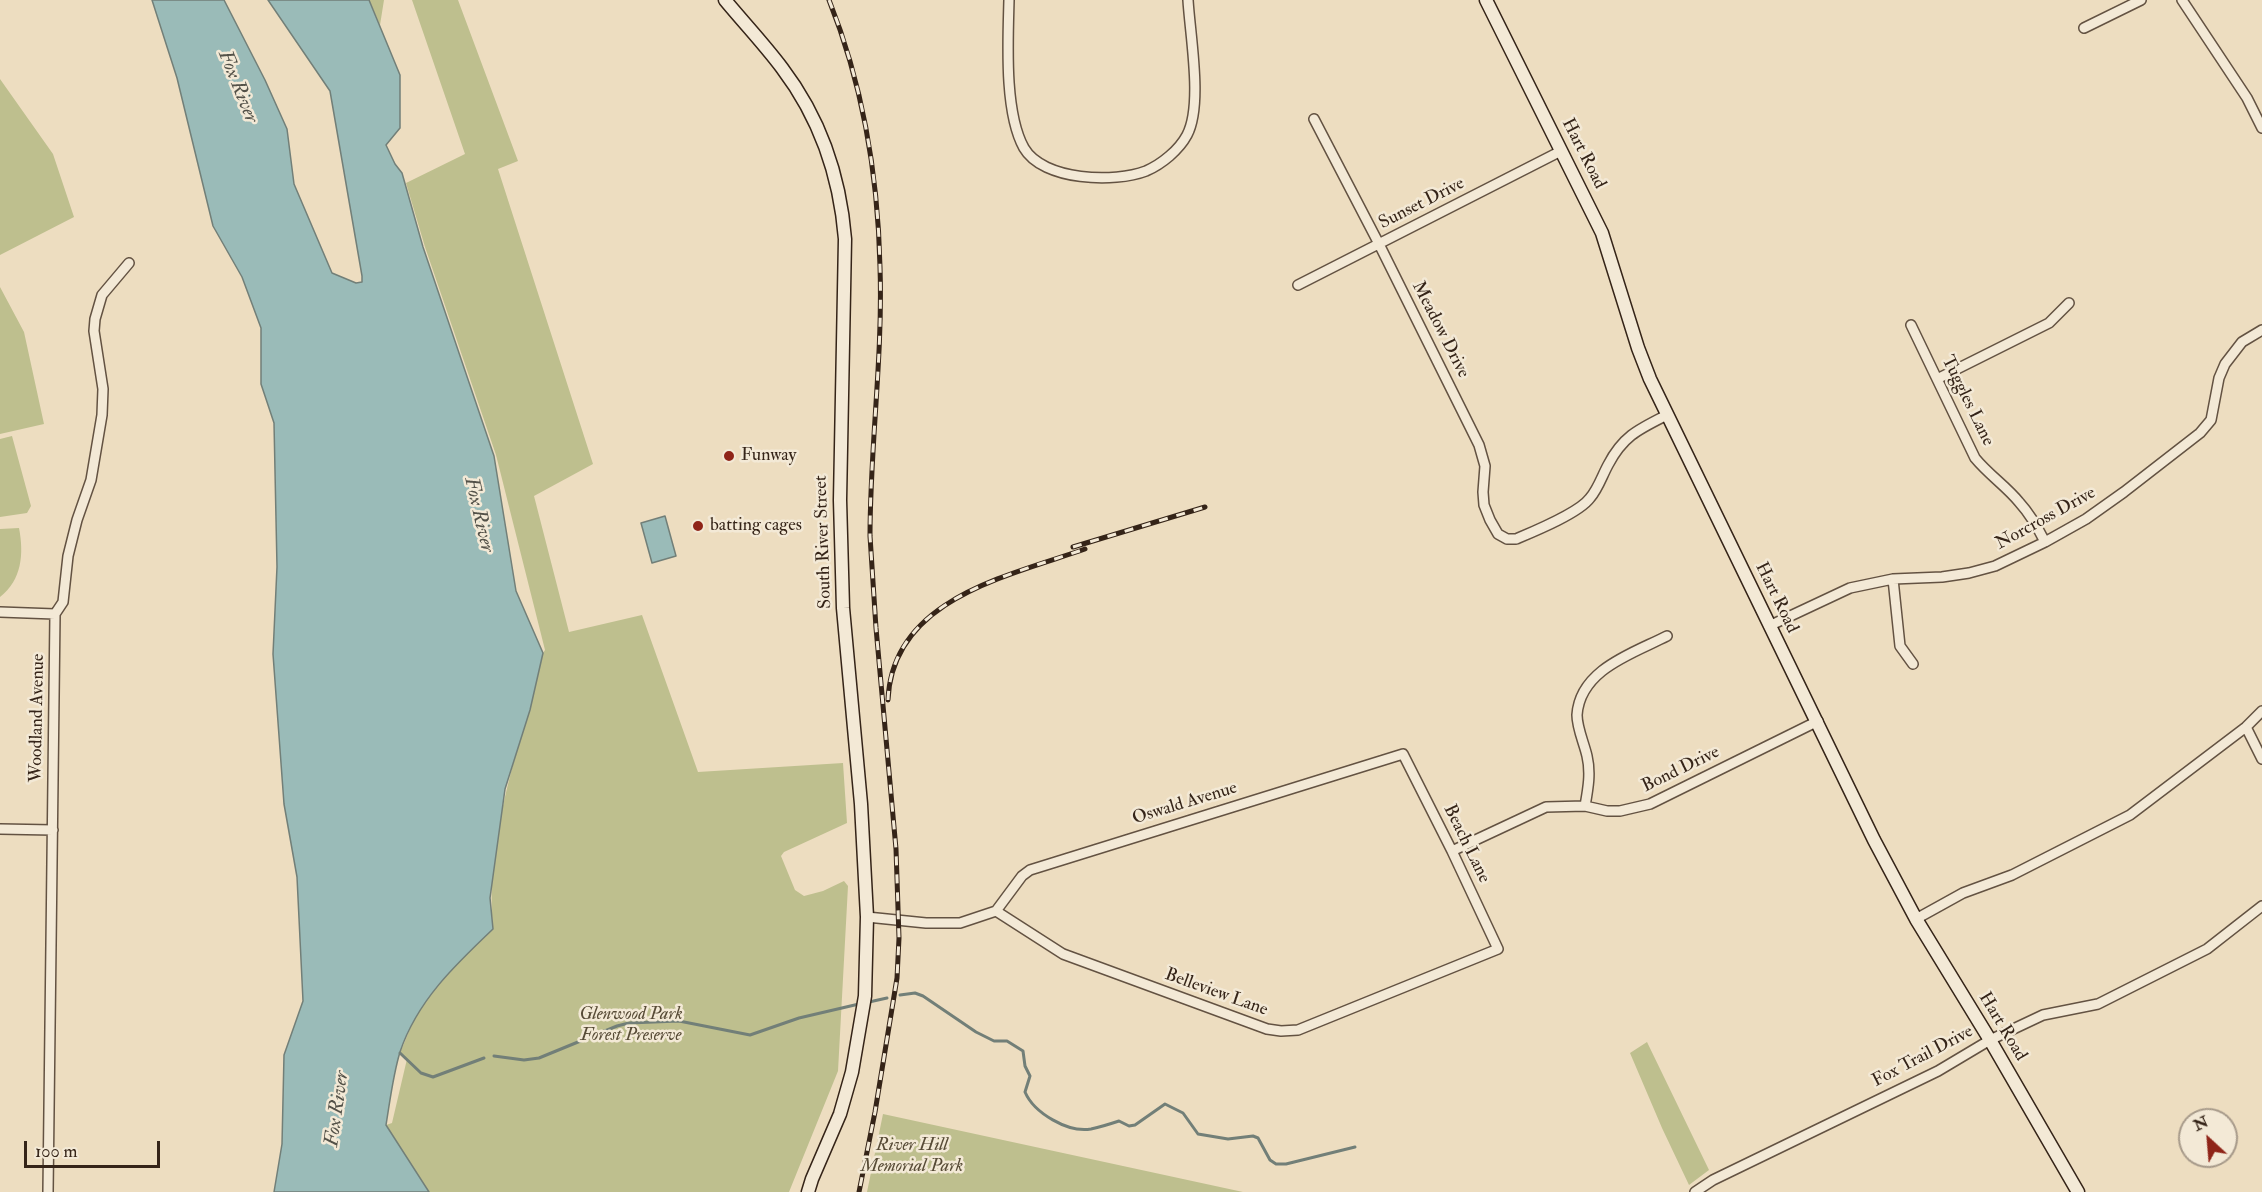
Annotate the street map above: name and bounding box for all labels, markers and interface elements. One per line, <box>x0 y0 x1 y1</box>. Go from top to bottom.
water label: Fox River <box>212 47 262 127</box>
street label: Hart Road <box>1556 115 1610 193</box>
street label: Sunset Drive <box>1376 173 1468 235</box>
street label: Meadow Drive <box>1406 278 1474 382</box>
street label: Tuggles Lane <box>1936 352 1998 450</box>
place label: Funway <box>741 445 796 467</box>
marker: Funway <box>722 449 736 463</box>
water label: Fox River <box>458 475 498 555</box>
street label: South River Street <box>811 475 837 609</box>
street label: Norcross Drive <box>1992 483 2100 555</box>
place label: batting cages <box>710 515 802 537</box>
marker: batting cages <box>691 519 705 533</box>
street label: Hart Road <box>1750 559 1802 637</box>
street label: Woodland Avenue <box>26 653 50 783</box>
street label: Bond Drive <box>1639 742 1723 798</box>
street label: Oswald Avenue <box>1130 778 1240 830</box>
street label: Beach Lane <box>1438 801 1494 887</box>
street label: Belleview Lane <box>1162 964 1270 1022</box>
street label: Hart Road <box>1973 989 2031 1065</box>
park label: Glenwood Park Forest Preserve <box>579 1004 683 1046</box>
street label: Fox Trail Drive <box>1869 1021 1977 1093</box>
water label: Fox River <box>321 1070 355 1148</box>
north arrow <box>2178 1108 2238 1168</box>
text: N <box>2190 1111 2212 1136</box>
scale bar <box>27 1129 164 1167</box>
park label: River Hill Memorial Park <box>861 1135 963 1178</box>
text: 100 m <box>35 1140 78 1163</box>

